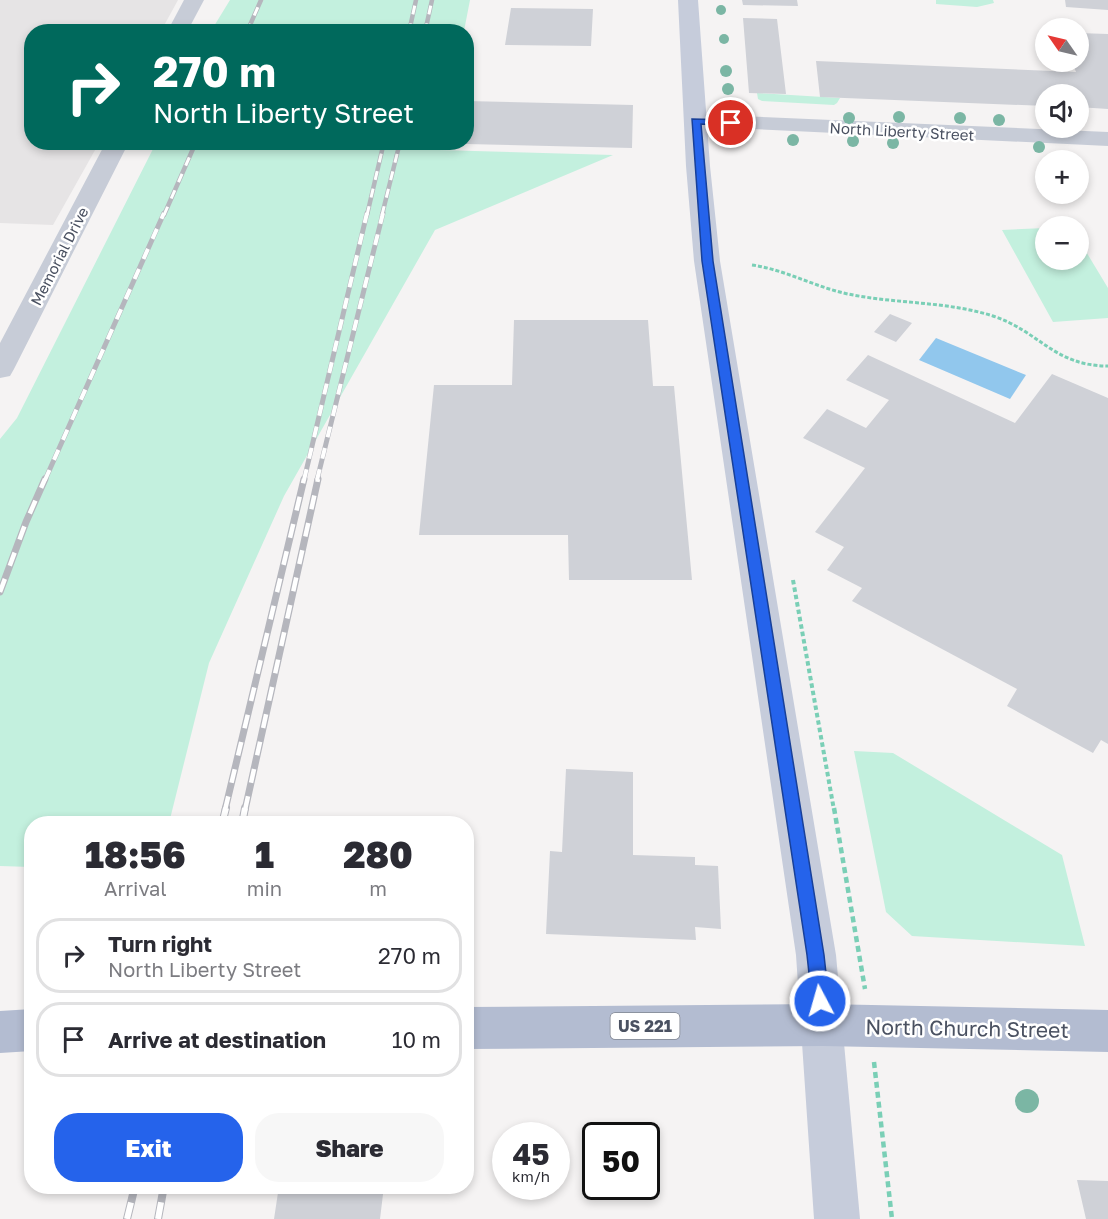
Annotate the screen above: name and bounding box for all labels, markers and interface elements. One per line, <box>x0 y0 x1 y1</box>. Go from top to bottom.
north arrow <box>1035 18 1089 72</box>
map controls <box>1035 18 1089 270</box>
text: 270 m <box>153 46 276 96</box>
icon: right <box>54 48 132 126</box>
button: sound <box>1035 84 1089 138</box>
text: North Liberty Street <box>153 97 414 129</box>
pin <box>705 97 756 148</box>
icon: arrive <box>714 106 747 139</box>
street label: North Liberty Street <box>829 118 975 144</box>
button: + <box>1035 150 1089 204</box>
street label: Memorial Drive <box>26 204 92 308</box>
button: − <box>1035 216 1089 270</box>
text: 18:56 <box>85 833 186 876</box>
text: 1 <box>255 833 274 876</box>
text: 280 <box>343 833 413 876</box>
text: Arrival <box>104 876 167 900</box>
text: min <box>247 876 282 900</box>
text: m <box>369 876 387 900</box>
text: Turn right <box>108 930 212 957</box>
icon: right <box>57 939 90 972</box>
text: 270 m <box>378 942 441 969</box>
text: North Liberty Street <box>108 957 301 981</box>
position arrow <box>788 969 852 1033</box>
road number: US 221 <box>610 1013 680 1039</box>
street label: North Church Street <box>865 1013 1069 1043</box>
icon: arrive <box>57 1023 90 1056</box>
text: Arrive at destination <box>108 1026 326 1053</box>
text: 10 m <box>392 1026 441 1053</box>
button: Exit <box>54 1113 243 1182</box>
button: Share <box>255 1113 444 1182</box>
speed limit sign: 50 <box>582 1122 660 1200</box>
text: 45 <box>512 1136 550 1172</box>
text: km/h <box>512 1167 550 1185</box>

